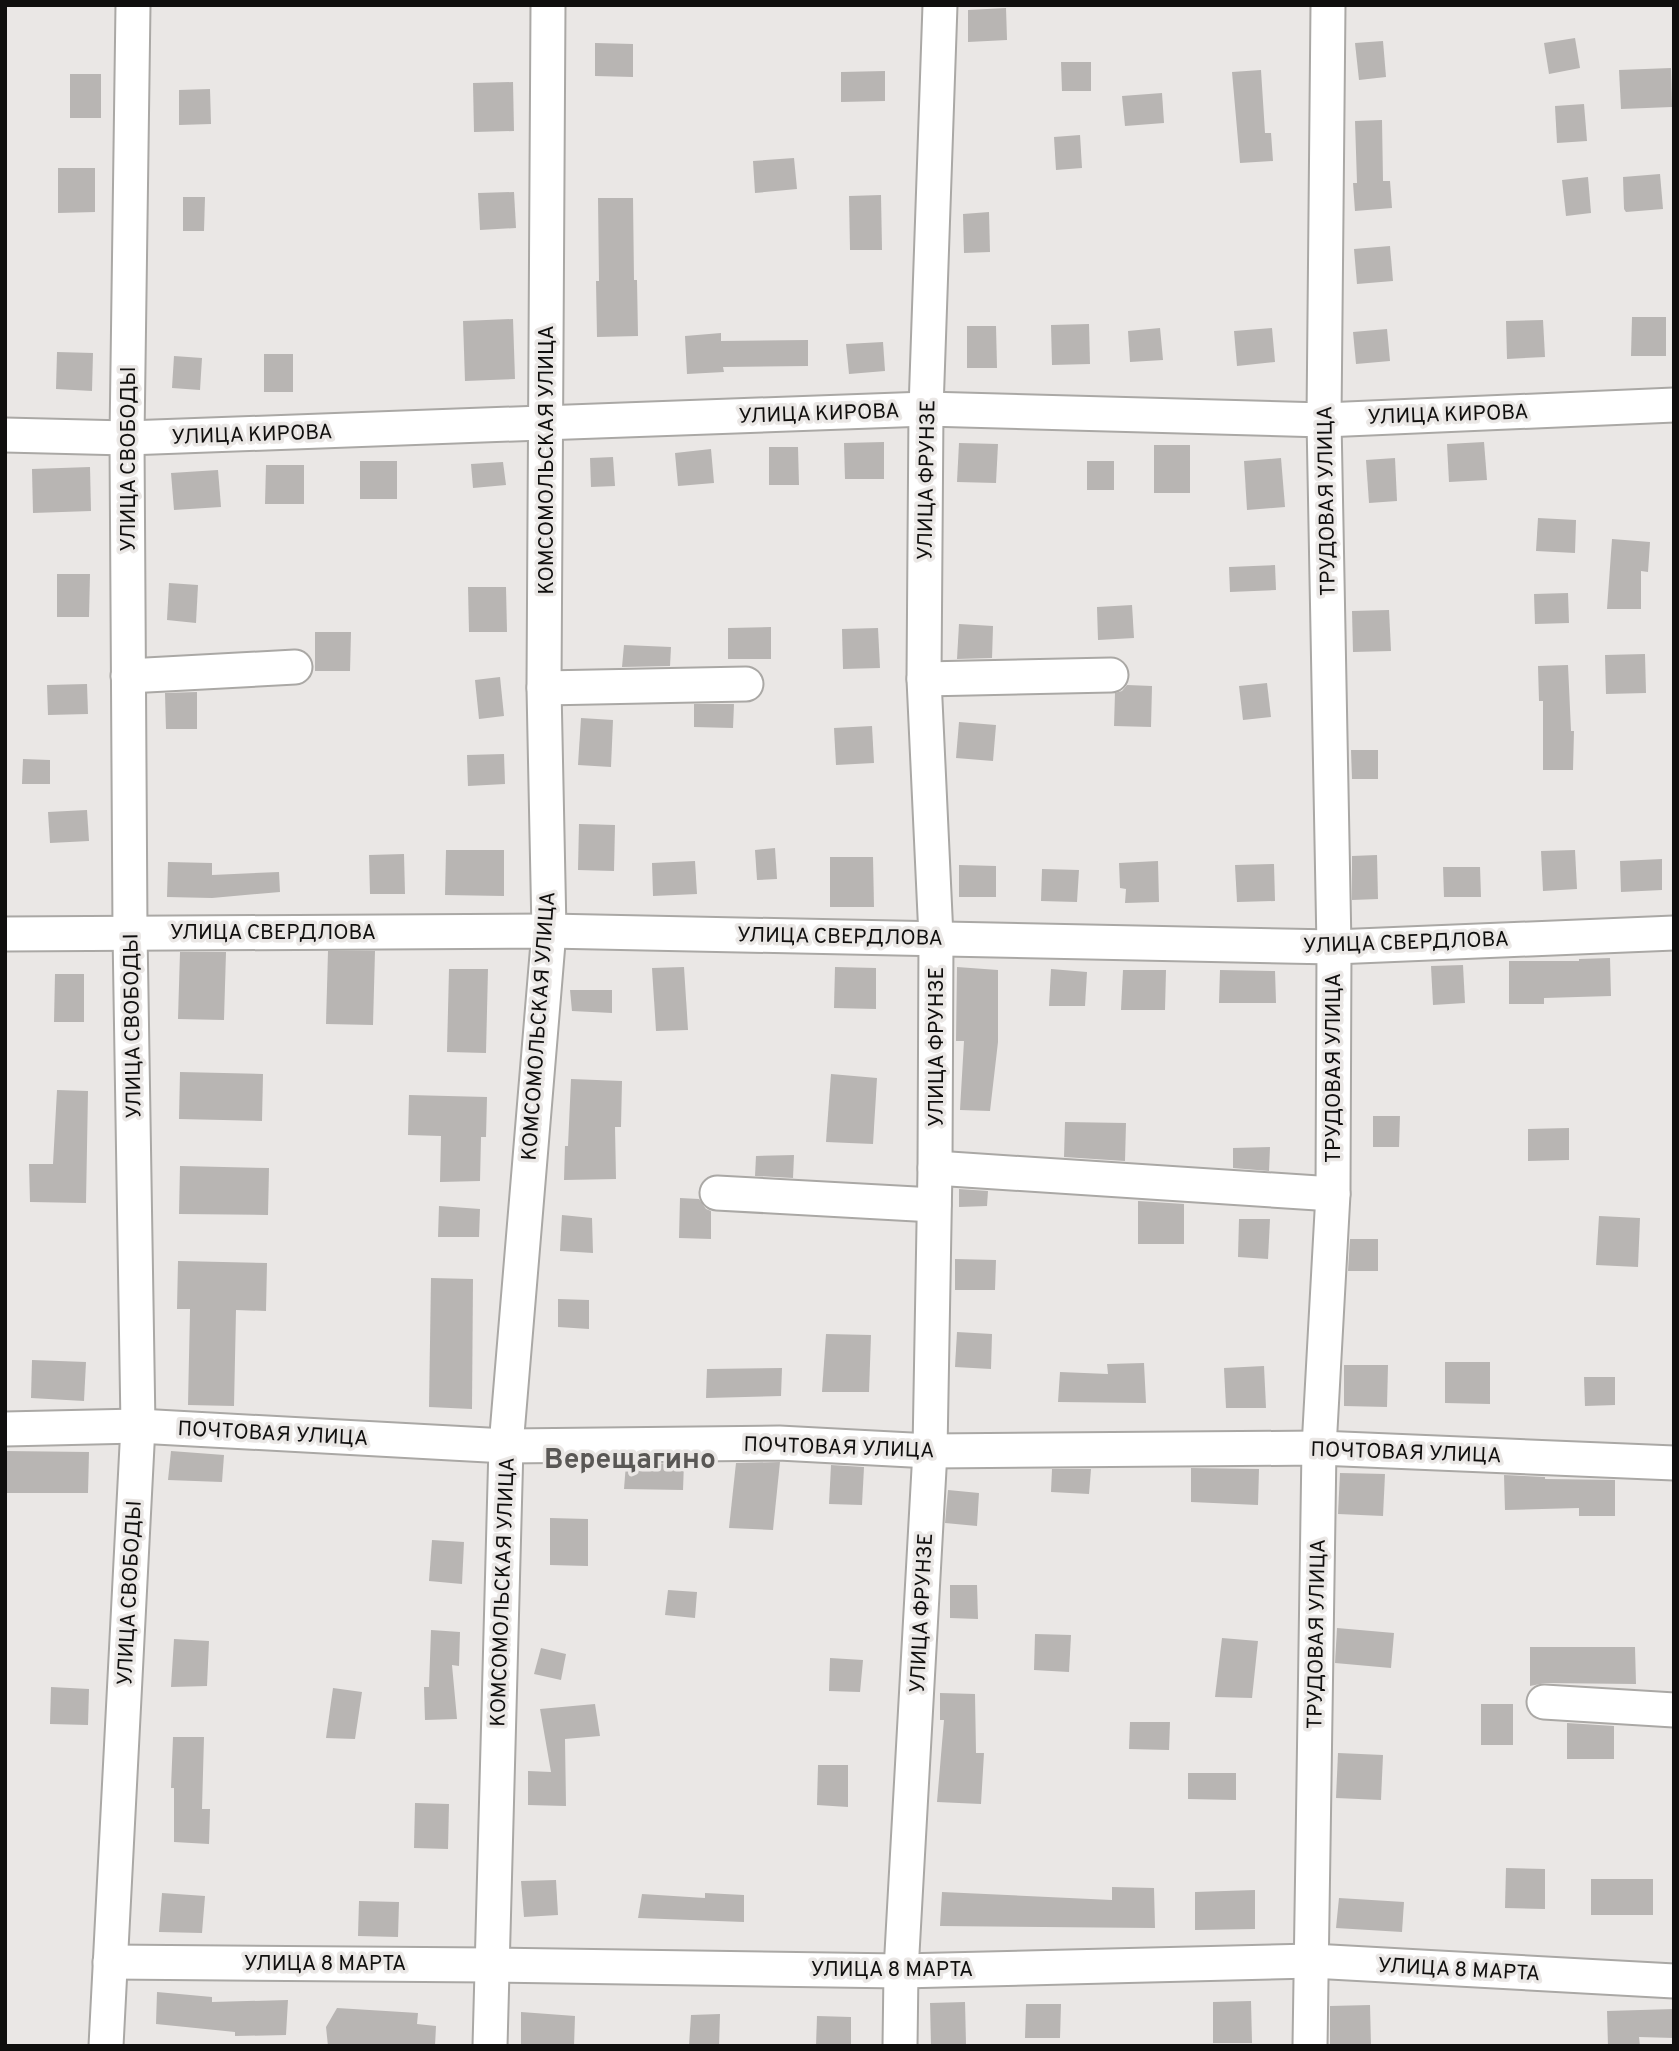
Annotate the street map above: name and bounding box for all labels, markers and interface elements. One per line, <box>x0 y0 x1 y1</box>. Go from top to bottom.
street label: КОМСОМОЛЬСКАЯ УЛИЦА <box>534 325 561 595</box>
street label: УЛИЦА СВОБОДЫ <box>116 366 143 552</box>
street label: УЛИЦА КИРОВА <box>738 398 900 431</box>
street label: УЛИЦА КИРОВА <box>1367 399 1529 432</box>
street label: УЛИЦА ФРУНЗЕ <box>913 400 942 560</box>
street label: ТРУДОВАЯ УЛИЦА <box>1312 406 1343 596</box>
street label: УЛИЦА КИРОВА <box>171 419 333 452</box>
street label: КОМСОМОЛЬСКАЯ УЛИЦА <box>517 891 562 1162</box>
street label: УЛИЦА СВЕРДЛОВА <box>170 920 376 947</box>
street label: УЛИЦА СВЕРДЛОВА <box>737 922 943 953</box>
street label: УЛИЦА СВЕРДЛОВА <box>1303 926 1509 961</box>
street label: УЛИЦА СВОБОДЫ <box>118 933 149 1119</box>
street label: УЛИЦА ФРУНЗЕ <box>924 967 951 1127</box>
street label: ТРУДОВАЯ УЛИЦА <box>1321 973 1348 1163</box>
street label: ПОЧТОВАЯ УЛИЦА <box>177 1416 369 1453</box>
street label: ПОЧТОВАЯ УЛИЦА <box>743 1432 935 1465</box>
street label: ПОЧТОВАЯ УЛИЦА <box>1310 1437 1502 1470</box>
district label: Верещагино <box>544 1443 716 1479</box>
street label: КОМСОМОЛЬСКАЯ УЛИЦА <box>485 1457 522 1727</box>
street label: УЛИЦА СВОБОДЫ <box>112 1500 149 1686</box>
street label: УЛИЦА ФРУНЗЕ <box>905 1532 940 1694</box>
street label: ТРУДОВАЯ УЛИЦА <box>1302 1539 1333 1729</box>
street label: УЛИЦА 8 МАРТА <box>244 1951 406 1978</box>
street label: УЛИЦА 8 МАРТА <box>1377 1953 1541 1988</box>
street label: УЛИЦА 8 МАРТА <box>811 1957 973 1984</box>

